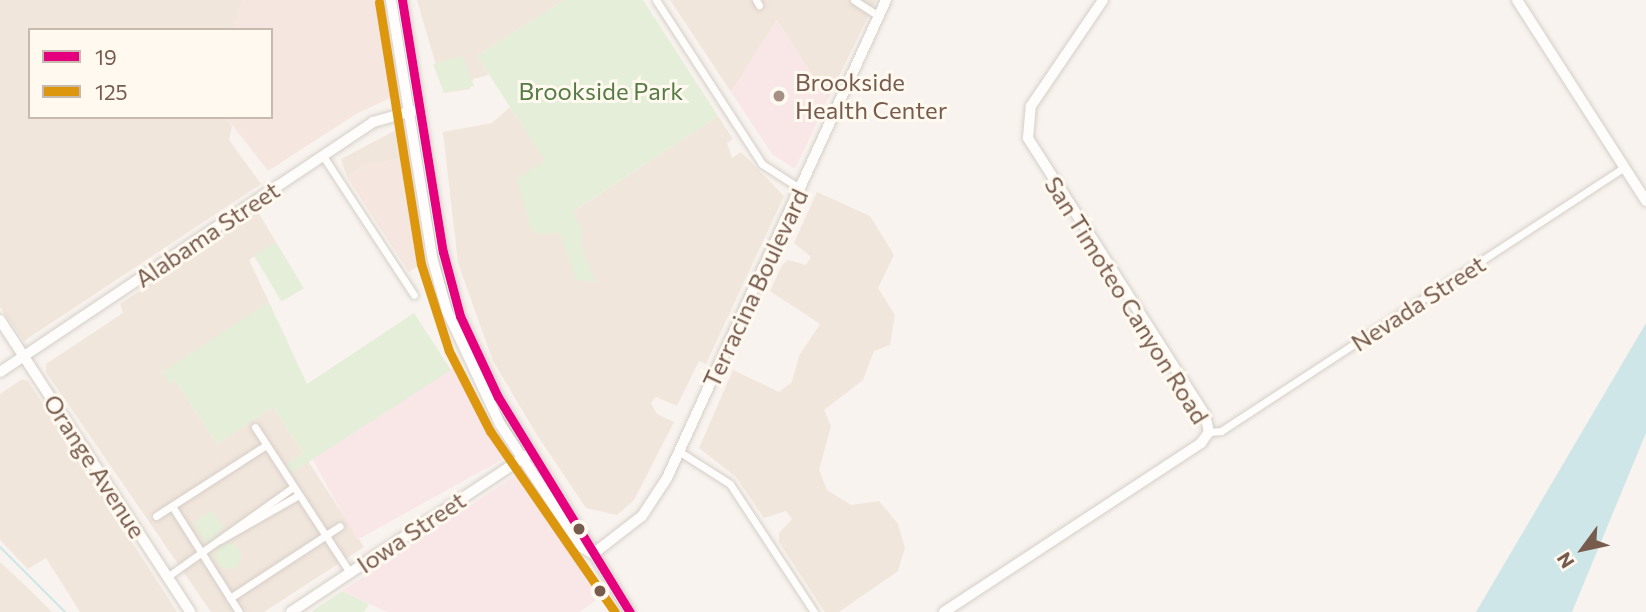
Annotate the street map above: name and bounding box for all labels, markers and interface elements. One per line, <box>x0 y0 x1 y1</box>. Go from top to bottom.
legend <box>28 28 273 119</box>
text: 19 <box>95 44 117 69</box>
place label: Brookside Health Center <box>795 68 947 124</box>
park label: Brookside Park <box>519 77 683 105</box>
text: 125 <box>95 79 128 104</box>
marker: Brookside Health Center <box>769 86 789 106</box>
street label: San Timoteo Canyon Road <box>1039 171 1215 429</box>
street label: Alabama Street <box>129 175 285 293</box>
street label: Terracina Boulevard <box>696 184 814 392</box>
street label: Nevada Street <box>1346 249 1490 357</box>
street label: Orange Avenue <box>38 389 152 543</box>
street label: Iowa Street <box>351 485 471 579</box>
north arrow <box>1548 514 1618 584</box>
unlabelled marker <box>572 522 586 536</box>
text: N <box>1551 548 1579 573</box>
unlabelled marker <box>593 584 607 598</box>

